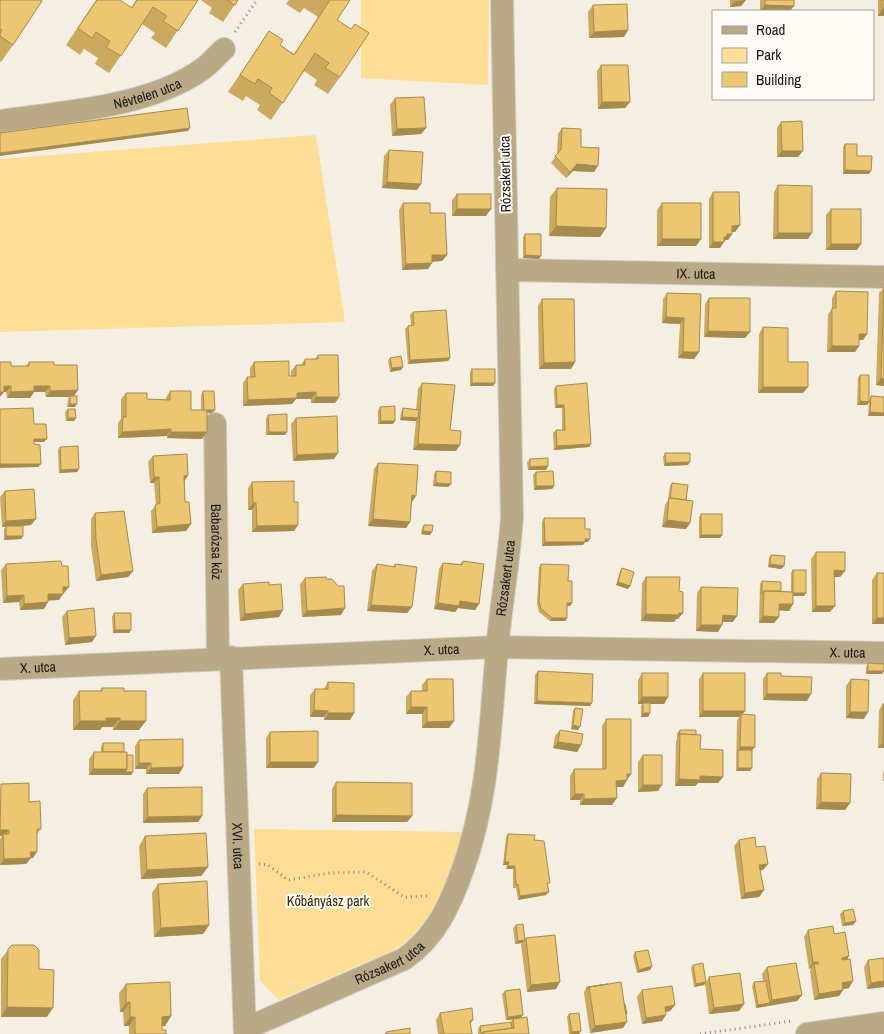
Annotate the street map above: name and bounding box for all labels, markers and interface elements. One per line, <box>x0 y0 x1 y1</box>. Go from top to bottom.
legend <box>712 10 874 100</box>
text: Road <box>756 19 785 40</box>
text: Park <box>756 44 782 65</box>
text: Building <box>756 69 801 90</box>
street label: Névtelen utca <box>112 74 185 113</box>
street label: Rózsakert utca <box>495 135 515 212</box>
street label: IX. utca <box>676 264 716 283</box>
street label: Babarózsa köz <box>207 504 226 580</box>
street label: Rózsakert utca <box>492 538 519 617</box>
street label: X. utca <box>423 640 460 659</box>
street label: X. utca <box>829 643 866 662</box>
street label: X. utca <box>20 658 57 677</box>
street label: XVI. utca <box>228 822 248 870</box>
park label: Kőbányász park <box>287 892 369 910</box>
street label: Rózsakert utca <box>352 937 429 989</box>

